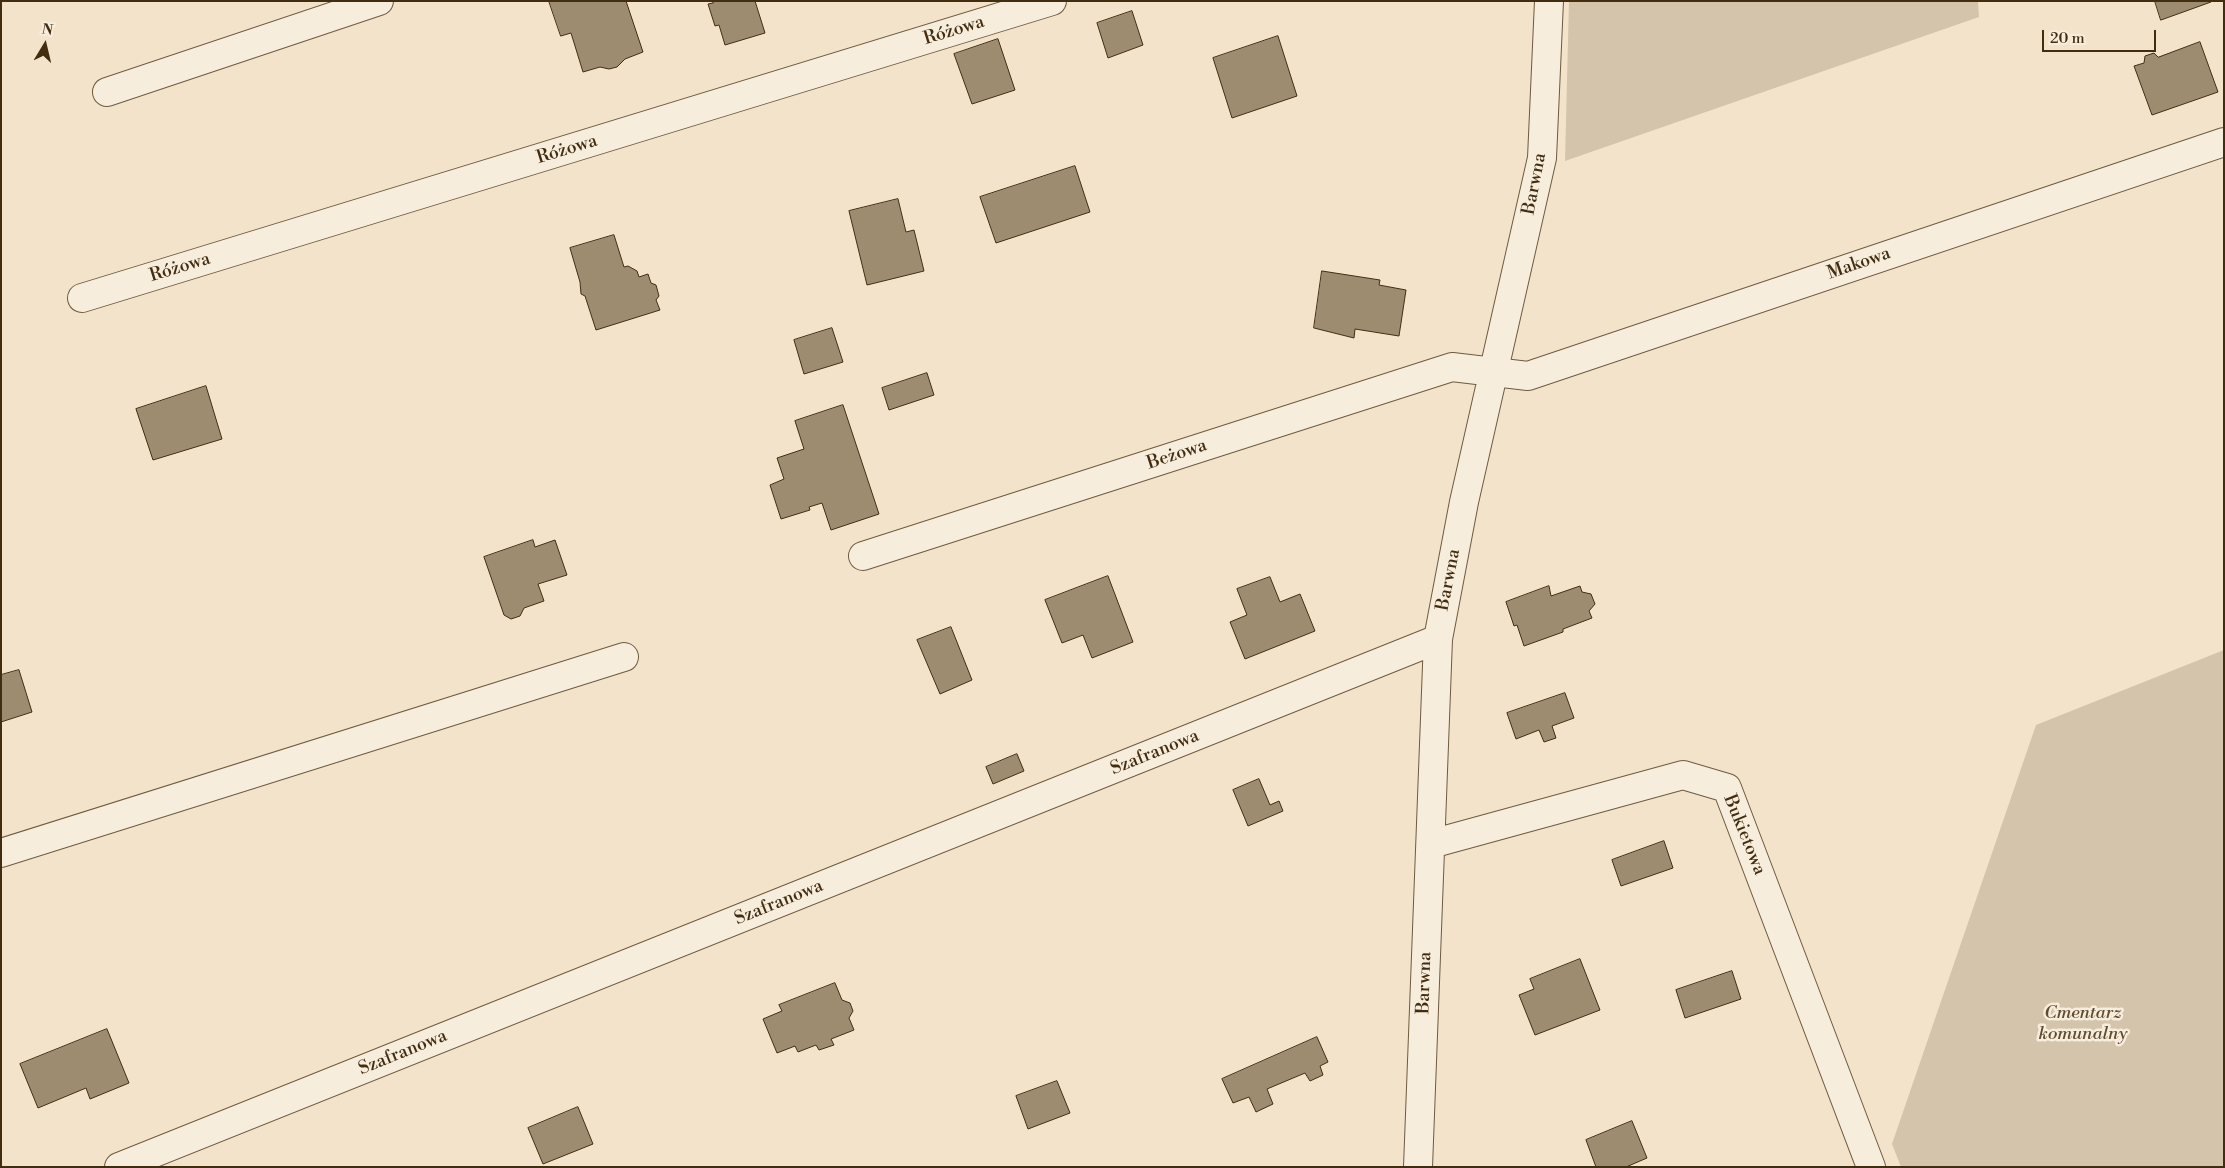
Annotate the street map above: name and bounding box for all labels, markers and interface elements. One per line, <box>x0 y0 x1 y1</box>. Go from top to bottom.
street label: Różowa <box>921 12 987 50</box>
north arrow <box>20 20 70 70</box>
text: N <box>40 20 54 40</box>
scale bar <box>2045 20 2159 52</box>
text: 20 m <box>2050 29 2085 48</box>
street label: Różowa <box>534 131 600 169</box>
street label: Barwna <box>1518 151 1552 217</box>
street label: Makowa <box>1824 243 1894 285</box>
street label: Różowa <box>147 249 213 287</box>
street label: Beżowa <box>1144 435 1210 475</box>
street label: Barwna <box>1432 547 1466 613</box>
street label: Szafranowa <box>1108 725 1202 781</box>
street label: Bukietowa <box>1718 792 1770 878</box>
street label: Szafranowa <box>732 875 826 931</box>
street label: Barwna <box>1413 951 1437 1015</box>
park label: Cmentarz komunalny <box>2039 1003 2127 1046</box>
street label: Szafranowa <box>356 1025 450 1081</box>

